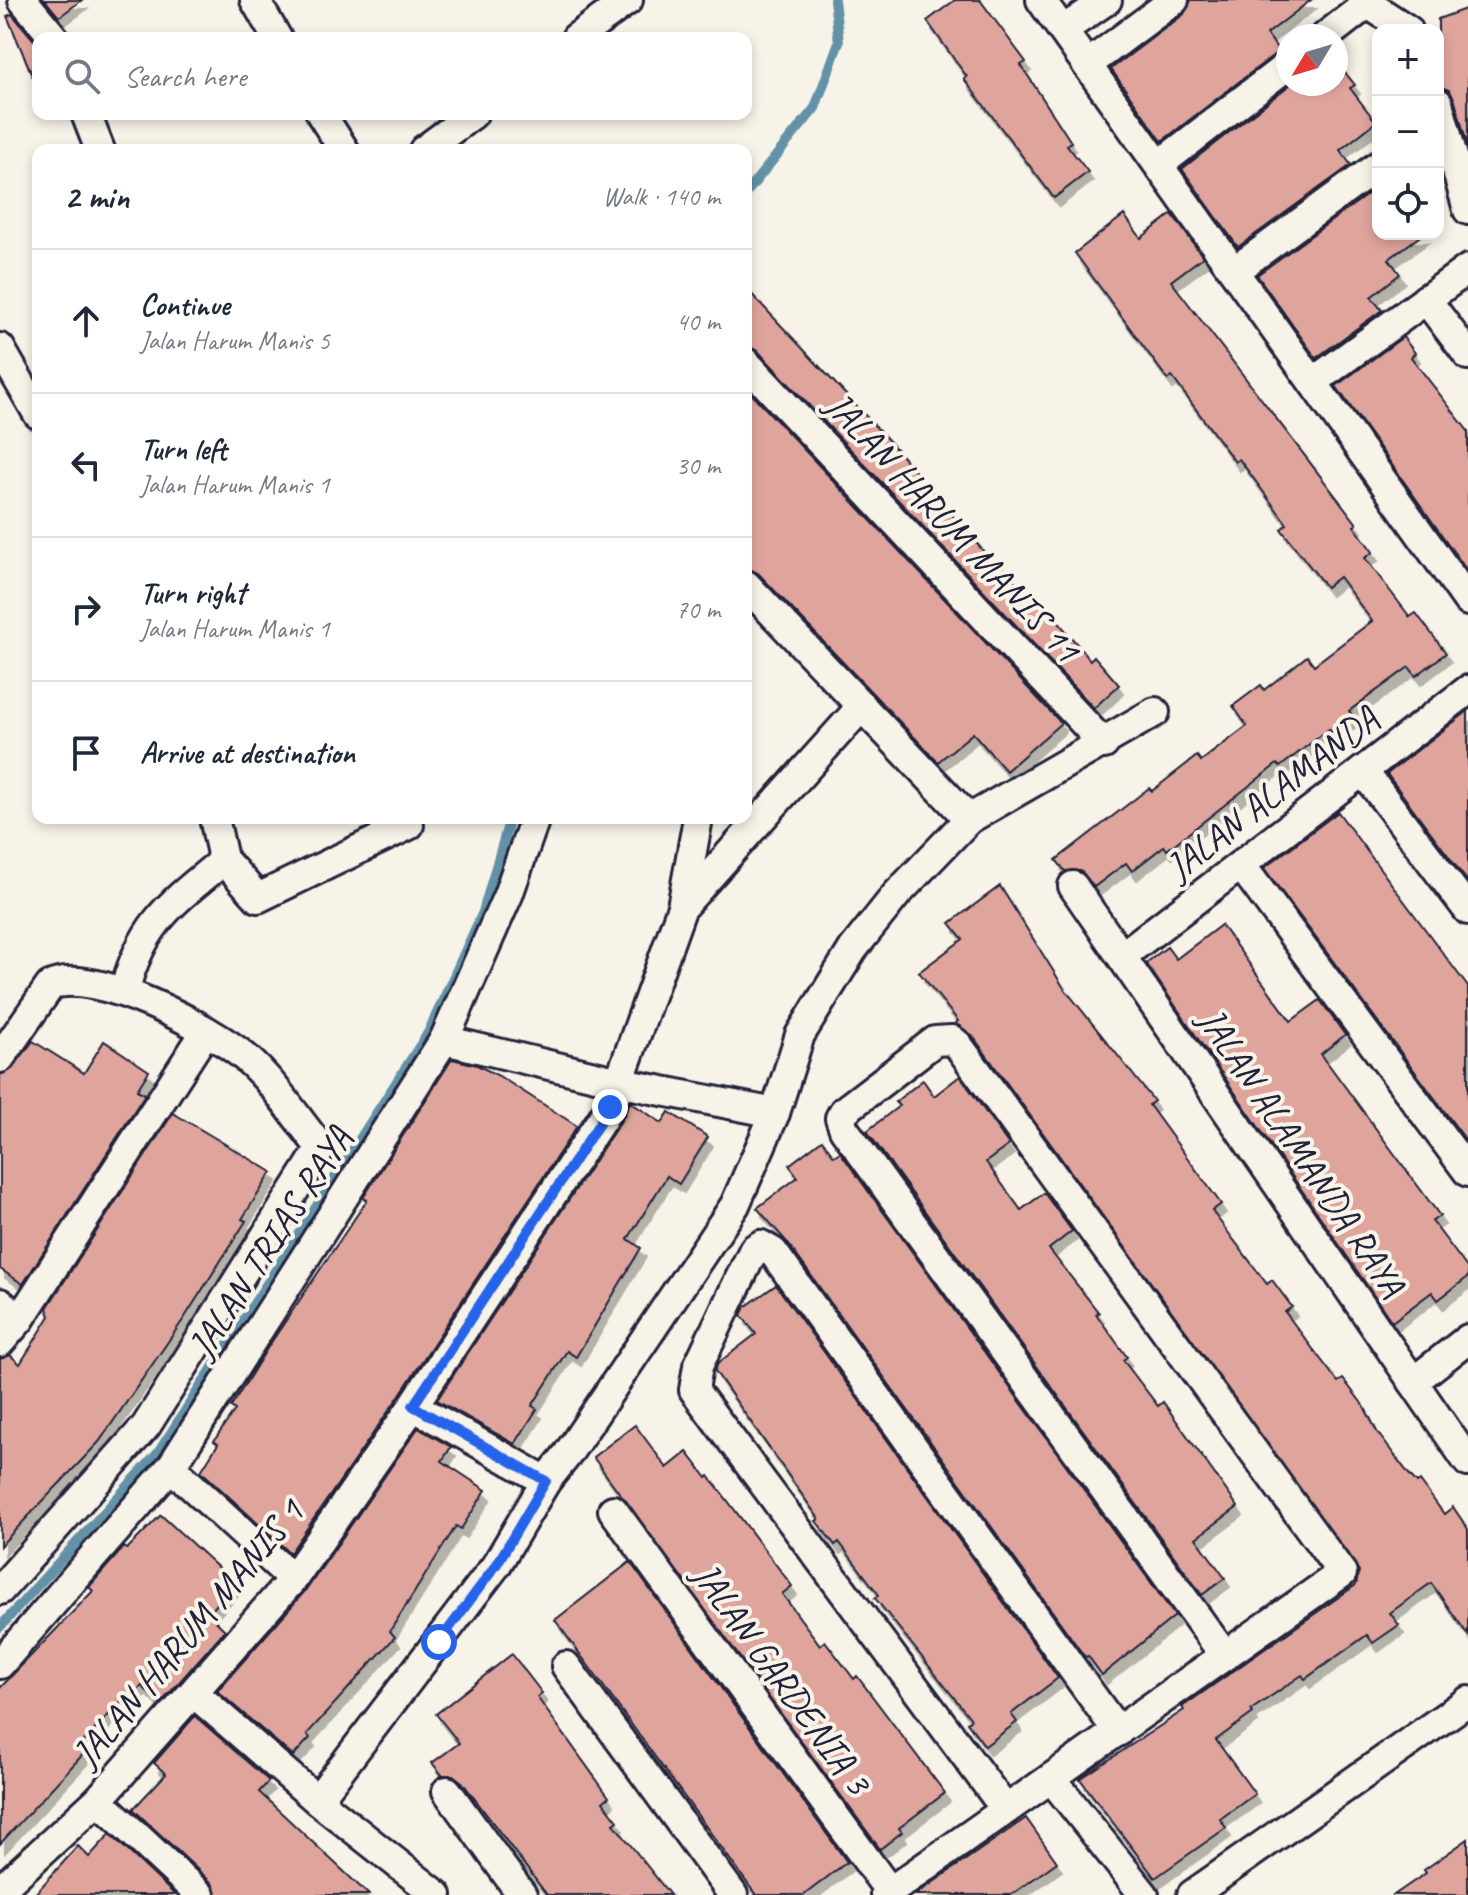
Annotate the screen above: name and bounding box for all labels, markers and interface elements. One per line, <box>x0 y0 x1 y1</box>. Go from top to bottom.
north arrow <box>1276 24 1348 96</box>
map controls <box>1372 24 1444 240</box>
button: + <box>1372 24 1444 96</box>
search box <box>32 32 752 120</box>
icon: search <box>60 54 104 98</box>
text: Search here <box>124 57 246 95</box>
button: − <box>1372 96 1444 168</box>
button: locate <box>1372 168 1444 240</box>
text: 2 min <box>64 175 129 218</box>
text: Walk · 140 m <box>603 180 720 213</box>
text: Continue <box>140 286 230 324</box>
icon: ahead <box>64 299 108 343</box>
text: 40 m <box>676 305 720 338</box>
text: Jalan Harum Manis 5 <box>140 324 330 357</box>
street label: JALAN HARUM MANIS 11 <box>814 381 1092 673</box>
text: Turn left <box>140 430 227 468</box>
icon: left <box>64 443 108 487</box>
text: 30 m <box>676 449 720 482</box>
text: Jalan Harum Manis 1 <box>140 468 330 501</box>
text: Turn right <box>140 574 245 612</box>
icon: right <box>64 587 108 631</box>
text: 70 m <box>676 593 720 626</box>
text: Jalan Harum Manis 1 <box>140 612 330 645</box>
street label: JALAN ALAMANDA <box>1155 695 1388 892</box>
icon: arrive <box>64 731 108 775</box>
text: Arrive at destination <box>140 734 355 772</box>
street label: JALAN ALAMANDA RAYA <box>1187 997 1417 1306</box>
route end <box>592 1089 628 1125</box>
street label: JALAN TRIAS RAYA <box>177 1117 363 1368</box>
street label: JALAN HARUM MANIS 1 <box>61 1488 315 1778</box>
street label: JALAN GARDENIA 3 <box>681 1551 883 1805</box>
route start <box>421 1624 457 1660</box>

